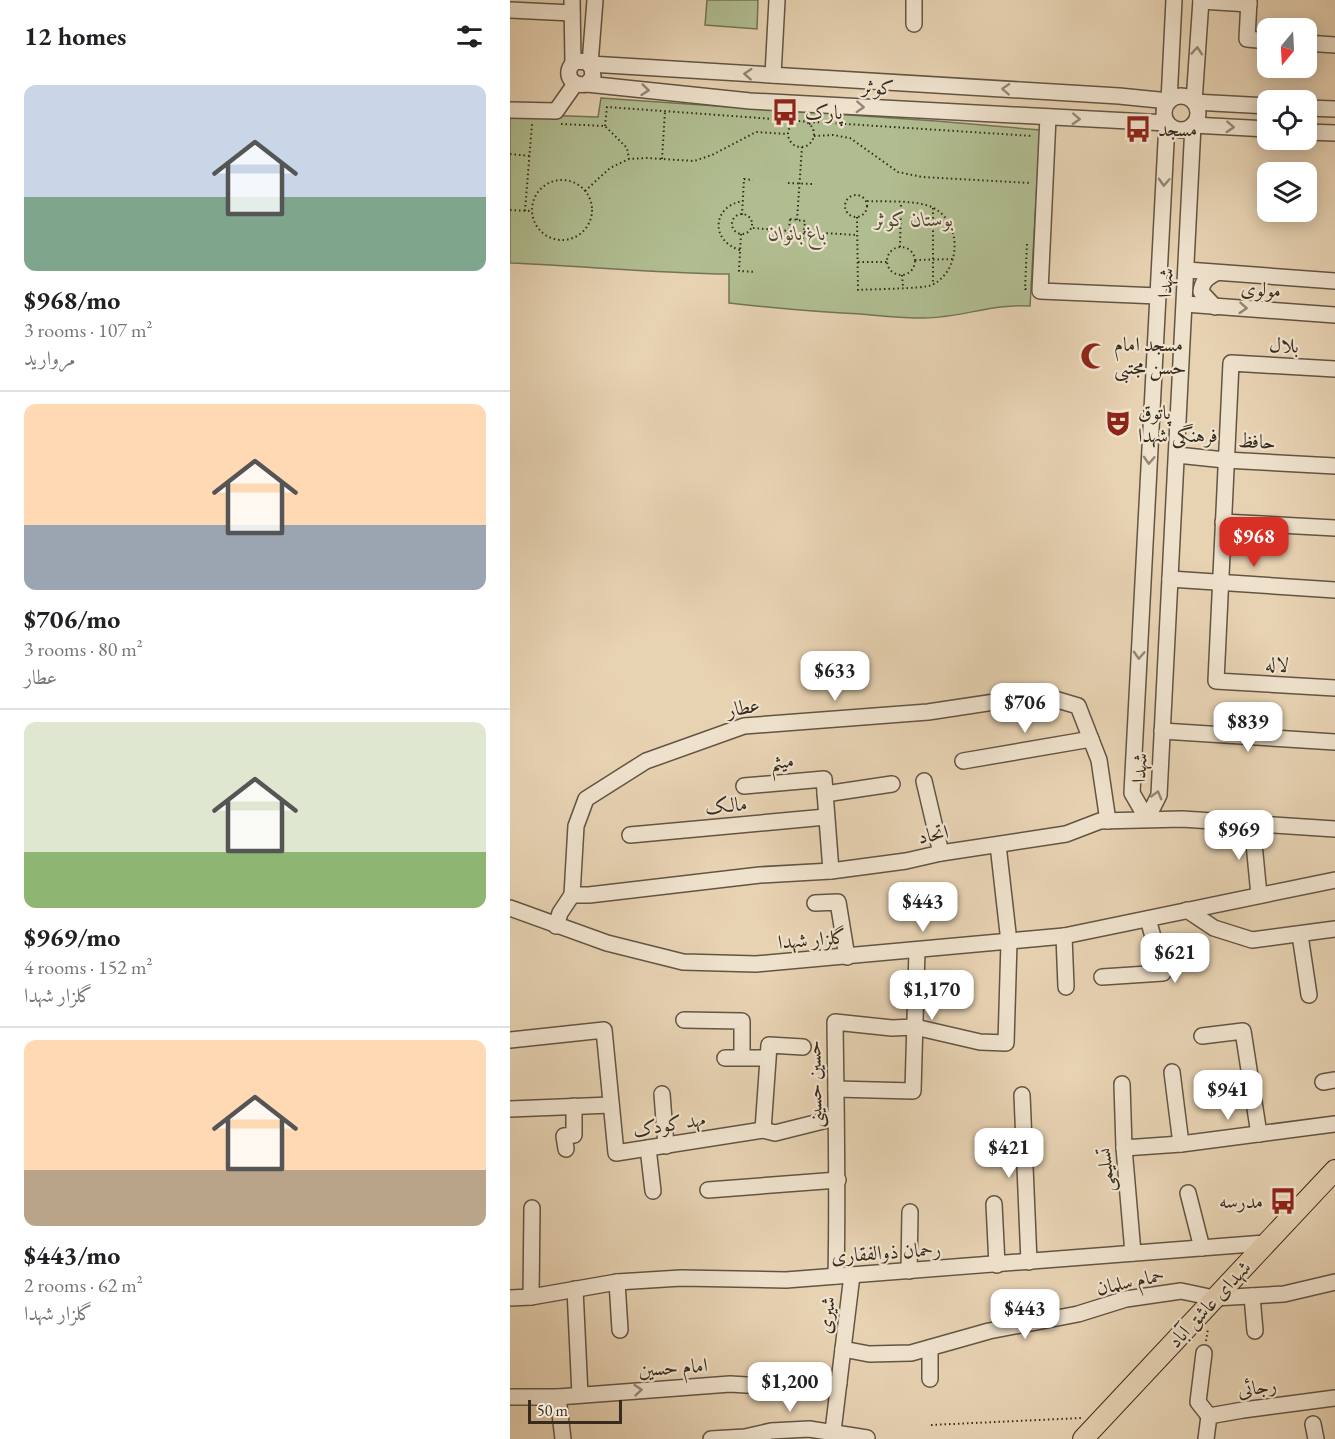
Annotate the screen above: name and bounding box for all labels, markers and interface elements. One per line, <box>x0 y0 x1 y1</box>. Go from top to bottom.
north arrow <box>1257 18 1317 78</box>
map controls <box>1257 18 1317 222</box>
text: 12 homes <box>24 19 126 53</box>
icon: filters <box>453 20 486 53</box>
one-way arrow <box>1191 46 1204 55</box>
one-way arrow <box>744 68 753 81</box>
street label: کوثر <box>859 73 895 101</box>
one-way arrow <box>640 83 649 96</box>
one-way arrow <box>1001 83 1010 96</box>
button: locate <box>1257 90 1317 150</box>
bus stop icon: پارک <box>770 97 800 127</box>
place label: پارک <box>805 99 844 127</box>
one-way arrow <box>856 100 865 113</box>
one-way arrow <box>1071 112 1080 125</box>
bus stop icon: مسجد <box>1123 114 1153 144</box>
place label: مسجد <box>1158 116 1197 142</box>
one-way arrow <box>1226 121 1235 134</box>
icon: home <box>201 124 309 232</box>
button: layers <box>1257 162 1317 222</box>
one-way arrow <box>1158 177 1171 186</box>
park label: بوستان کوثر <box>872 206 954 232</box>
park label: باغ بانوان <box>768 220 826 251</box>
street label: شهدا <box>1151 267 1179 299</box>
street label: مولوی <box>1240 275 1282 303</box>
text: $968/mo <box>24 283 120 317</box>
one-way arrow <box>1239 302 1248 315</box>
text: 3 rooms · 107 m² <box>24 317 152 343</box>
place label: مسجد امام حسن مجتبی <box>1114 331 1186 384</box>
street label: بلال <box>1268 331 1300 359</box>
mosque icon: مسجد امام حسن مجتبی <box>1079 341 1109 371</box>
text: مروارید <box>24 345 75 371</box>
place label: پاتوق فرهنگی شهدا <box>1138 399 1218 449</box>
theatre icon: پاتوق فرهنگی شهدا <box>1103 408 1133 438</box>
street label: حافظ <box>1238 427 1276 455</box>
icon: home <box>201 443 309 551</box>
one-way arrow <box>1143 456 1156 465</box>
pin: $968 <box>1218 517 1290 568</box>
text: $968 <box>1234 523 1274 549</box>
text: $706/mo <box>24 602 120 636</box>
text: 3 rooms · 80 m² <box>24 636 143 662</box>
street label: لاله <box>1264 650 1290 678</box>
pin: $633 <box>799 651 871 702</box>
one-way arrow <box>1133 651 1146 660</box>
text: $633 <box>815 657 855 683</box>
text: عطار <box>24 664 57 690</box>
pin: $706 <box>989 683 1061 734</box>
text: $706 <box>1005 689 1045 715</box>
street label: عطار <box>722 691 762 723</box>
pin: $839 <box>1212 702 1284 753</box>
text: $839 <box>1228 708 1268 734</box>
street label: میثم <box>769 747 796 782</box>
street label: شهدا <box>1125 752 1153 784</box>
icon: home <box>201 761 309 869</box>
street label: مالک <box>704 790 748 820</box>
one-way arrow <box>1149 790 1162 800</box>
pin: $969 <box>1203 810 1275 861</box>
text: $969 <box>1219 816 1259 842</box>
street label: اتحاد <box>915 818 951 850</box>
pin: $443 <box>887 882 959 933</box>
text: $443 <box>903 888 943 914</box>
text: $969/mo <box>24 920 120 954</box>
street label: گلزار شهدا <box>777 923 847 955</box>
pin: $621 <box>1139 933 1211 984</box>
text: $621 <box>1155 939 1195 965</box>
text: 4 rooms · 152 m² <box>24 954 152 980</box>
pin: $1,170 <box>883 970 981 1021</box>
text: $1,170 <box>904 976 960 1002</box>
text: گلزار شهدا <box>24 982 93 1008</box>
street label: حسین حسینی <box>800 1040 830 1128</box>
pin: $941 <box>1192 1070 1264 1121</box>
text: $941 <box>1208 1076 1248 1102</box>
icon: home <box>201 1079 309 1187</box>
street label: مهد کودک <box>631 1105 708 1143</box>
pin: $421 <box>973 1128 1045 1179</box>
text: $421 <box>989 1134 1029 1160</box>
street label: تسلیمی <box>1090 1147 1121 1193</box>
bus stop icon: مدرسه <box>1268 1186 1298 1216</box>
place label: مدرسه <box>1219 1188 1263 1214</box>
street label: رحمان ذوالفقاری <box>830 1235 942 1269</box>
text: $443/mo <box>24 1238 120 1272</box>
street label: شهدای عاشق آباد <box>1162 1255 1256 1353</box>
street label: حمام سلمان <box>1094 1261 1167 1306</box>
text: 2 rooms · 62 m² <box>24 1272 143 1298</box>
pin: $443 <box>989 1289 1061 1340</box>
street label: شیری <box>811 1295 841 1335</box>
text: $443 <box>1005 1295 1045 1321</box>
text: گلزار شهدا <box>24 1300 93 1326</box>
street label: امام حسین <box>637 1352 709 1387</box>
pin: $1,200 <box>741 1362 839 1413</box>
text: $1,200 <box>762 1368 818 1394</box>
street label: رجائی <box>1236 1371 1278 1403</box>
one-way arrow <box>633 1384 642 1397</box>
scale bar <box>528 1397 622 1424</box>
text: 50 m <box>537 1400 568 1421</box>

